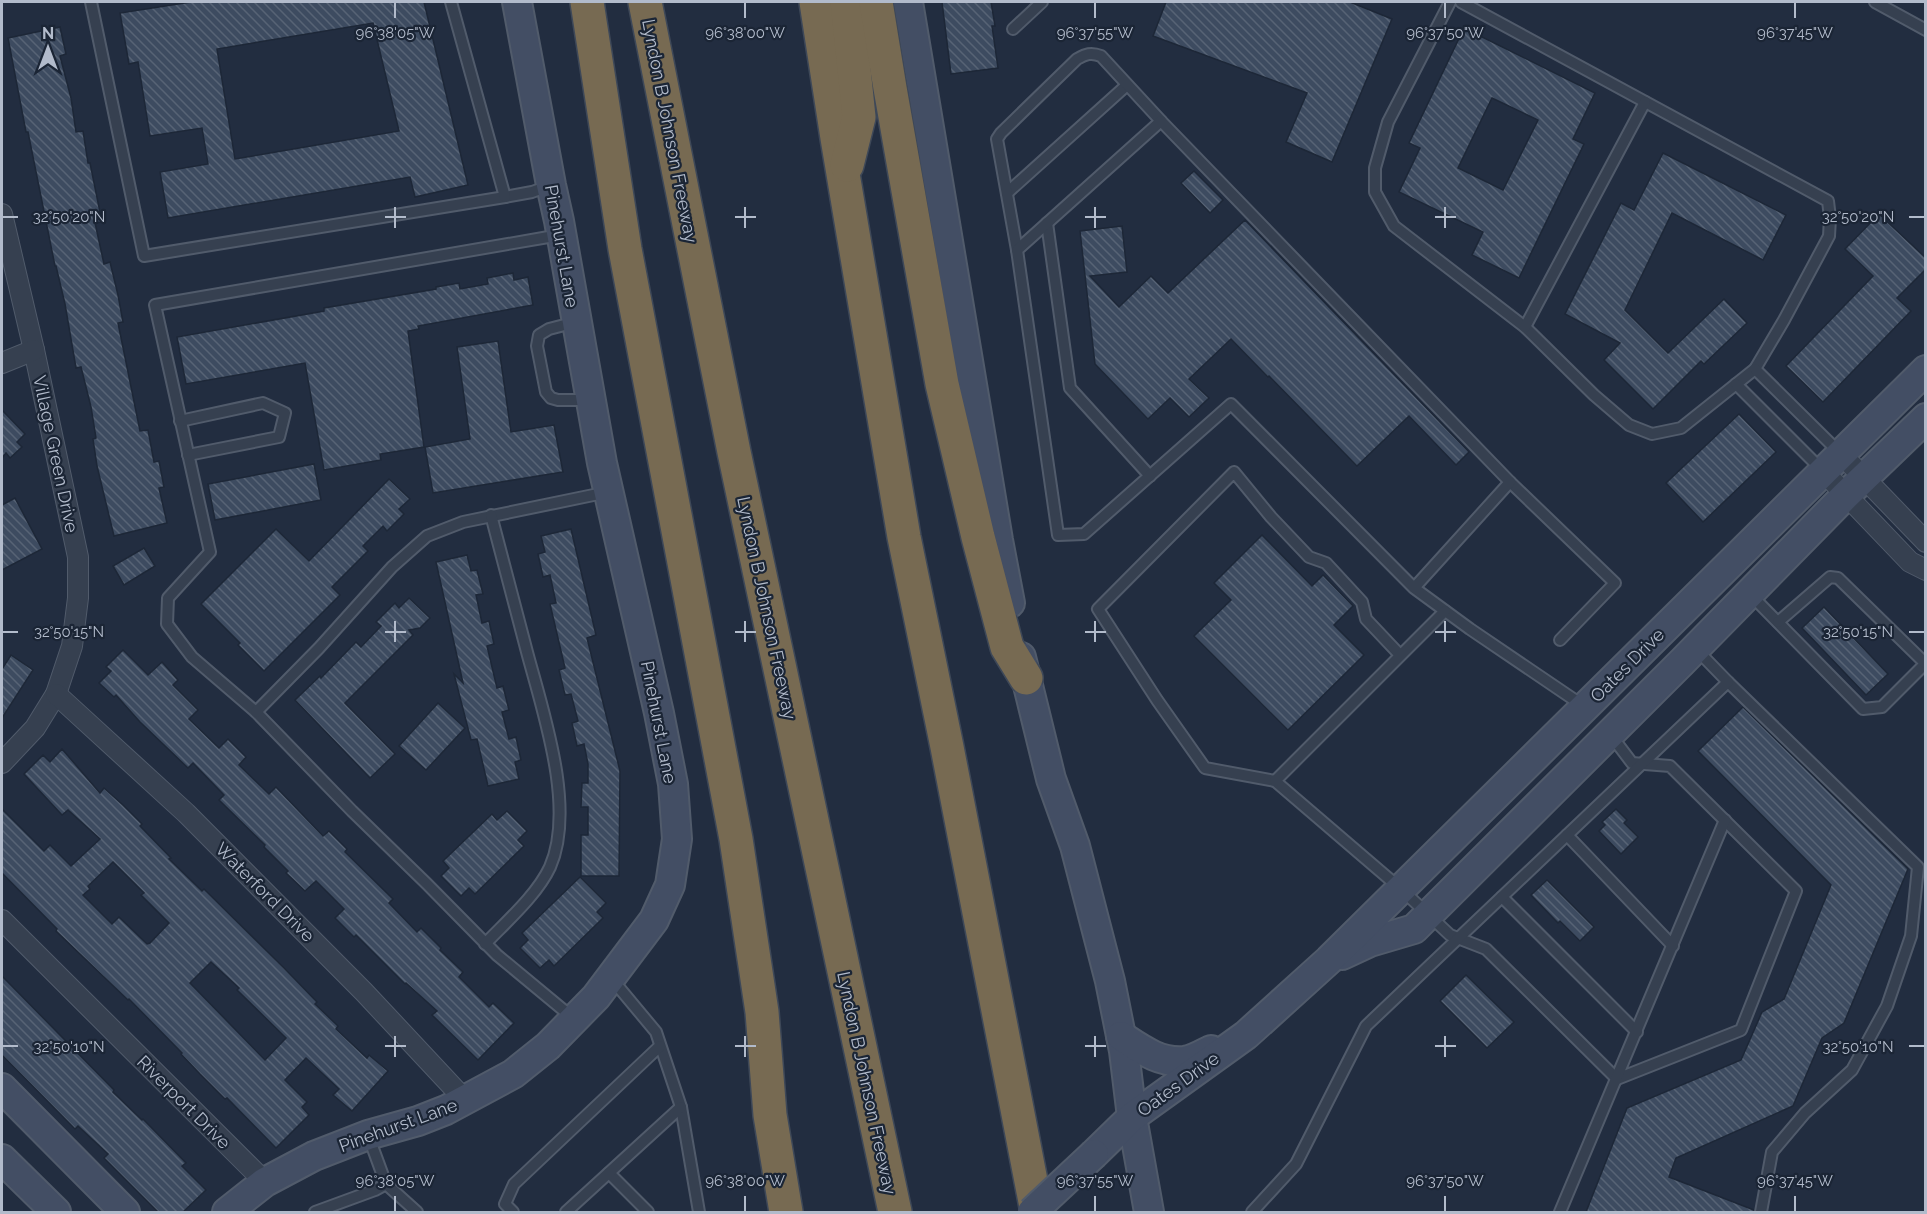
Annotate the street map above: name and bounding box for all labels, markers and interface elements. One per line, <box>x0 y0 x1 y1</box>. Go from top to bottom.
street label: Lyndon B Johnson Freeway <box>638 17 702 245</box>
north arrow <box>18 18 78 78</box>
text: N <box>42 24 54 43</box>
text: 96°38'05"W <box>356 24 435 42</box>
text: 96°38'00"W <box>705 24 785 42</box>
text: 96°37'55"W <box>1057 24 1134 42</box>
text: 96°37'50"W <box>1406 24 1484 42</box>
text: 96°37'45"W <box>1757 24 1833 42</box>
street label: Pinehurst Lane <box>541 183 583 309</box>
text: 32°50'20"N <box>33 208 105 226</box>
text: 32°50'20"N <box>1822 208 1894 226</box>
street label: Village Green Drive <box>29 374 83 535</box>
street label: Lyndon B Johnson Freeway <box>733 495 801 722</box>
text: 32°50'15"N <box>34 623 104 641</box>
street label: Oates Drive <box>1586 623 1669 706</box>
text: 32°50'15"N <box>1823 623 1893 641</box>
street label: Pinehurst Lane <box>637 659 681 785</box>
street label: Waterford Drive <box>211 838 319 946</box>
street label: Lyndon B Johnson Freeway <box>833 970 901 1197</box>
text: 32°50'10"N <box>33 1038 105 1056</box>
text: 32°50'10"N <box>1822 1038 1894 1056</box>
street label: Oates Drive <box>1133 1047 1223 1121</box>
street label: Riverport Drive <box>133 1051 235 1153</box>
street label: Pinehurst Lane <box>336 1094 460 1156</box>
text: 96°38'05"W <box>356 1172 435 1190</box>
text: 96°38'00"W <box>705 1172 785 1190</box>
text: 96°37'55"W <box>1057 1172 1134 1190</box>
text: 96°37'50"W <box>1406 1172 1484 1190</box>
text: 96°37'45"W <box>1757 1172 1833 1190</box>

